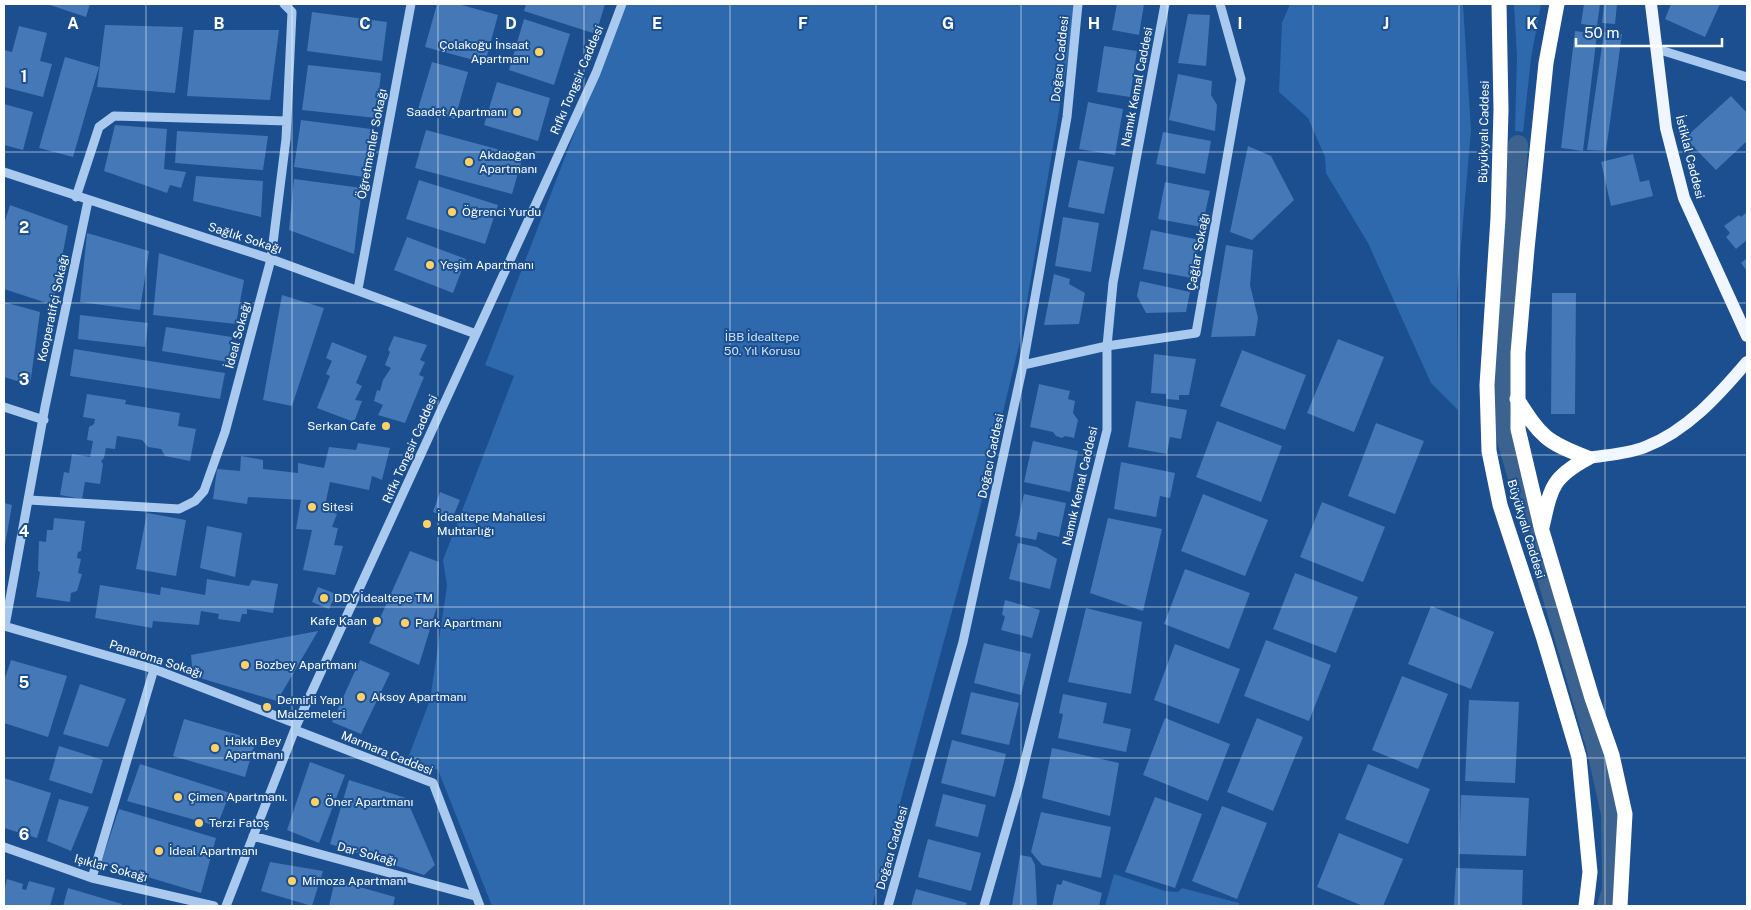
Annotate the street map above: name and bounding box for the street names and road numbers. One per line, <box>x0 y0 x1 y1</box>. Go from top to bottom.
street label: Doğacı Caddesi <box>1049 15 1071 103</box>
street label: Rıfkı Tongsir Caddesi <box>548 23 606 137</box>
street label: Namık Kemal Caddesi <box>1119 26 1155 148</box>
street label: Büyükyalı Caddesi <box>1476 81 1492 183</box>
street label: Öğretmenler Sokağı <box>354 88 390 200</box>
street label: İstiklal Caddesi <box>1673 114 1707 200</box>
street label: Çağlar Sokağı <box>1184 212 1212 292</box>
street label: Sağlık Sokağı <box>206 219 284 257</box>
street label: Kooperatifçi Sokağı <box>35 253 71 363</box>
street label: İdeal Sokağı <box>222 300 254 370</box>
street label: Rıfkı Tongsir Caddesi <box>380 393 440 505</box>
street label: Doğacı Caddesi <box>975 412 1007 500</box>
street label: Namık Kemal Caddesi <box>1059 425 1101 547</box>
street label: Büyükyalı Caddesi <box>1504 478 1548 580</box>
street label: Panaroma Sokağı <box>108 637 204 681</box>
street label: Marmara Caddesi <box>339 728 435 778</box>
street label: Doğacı Caddesi <box>873 805 911 891</box>
street label: Dar Sokağı <box>336 839 398 869</box>
street label: Işıklar Sokağı <box>73 851 149 885</box>

